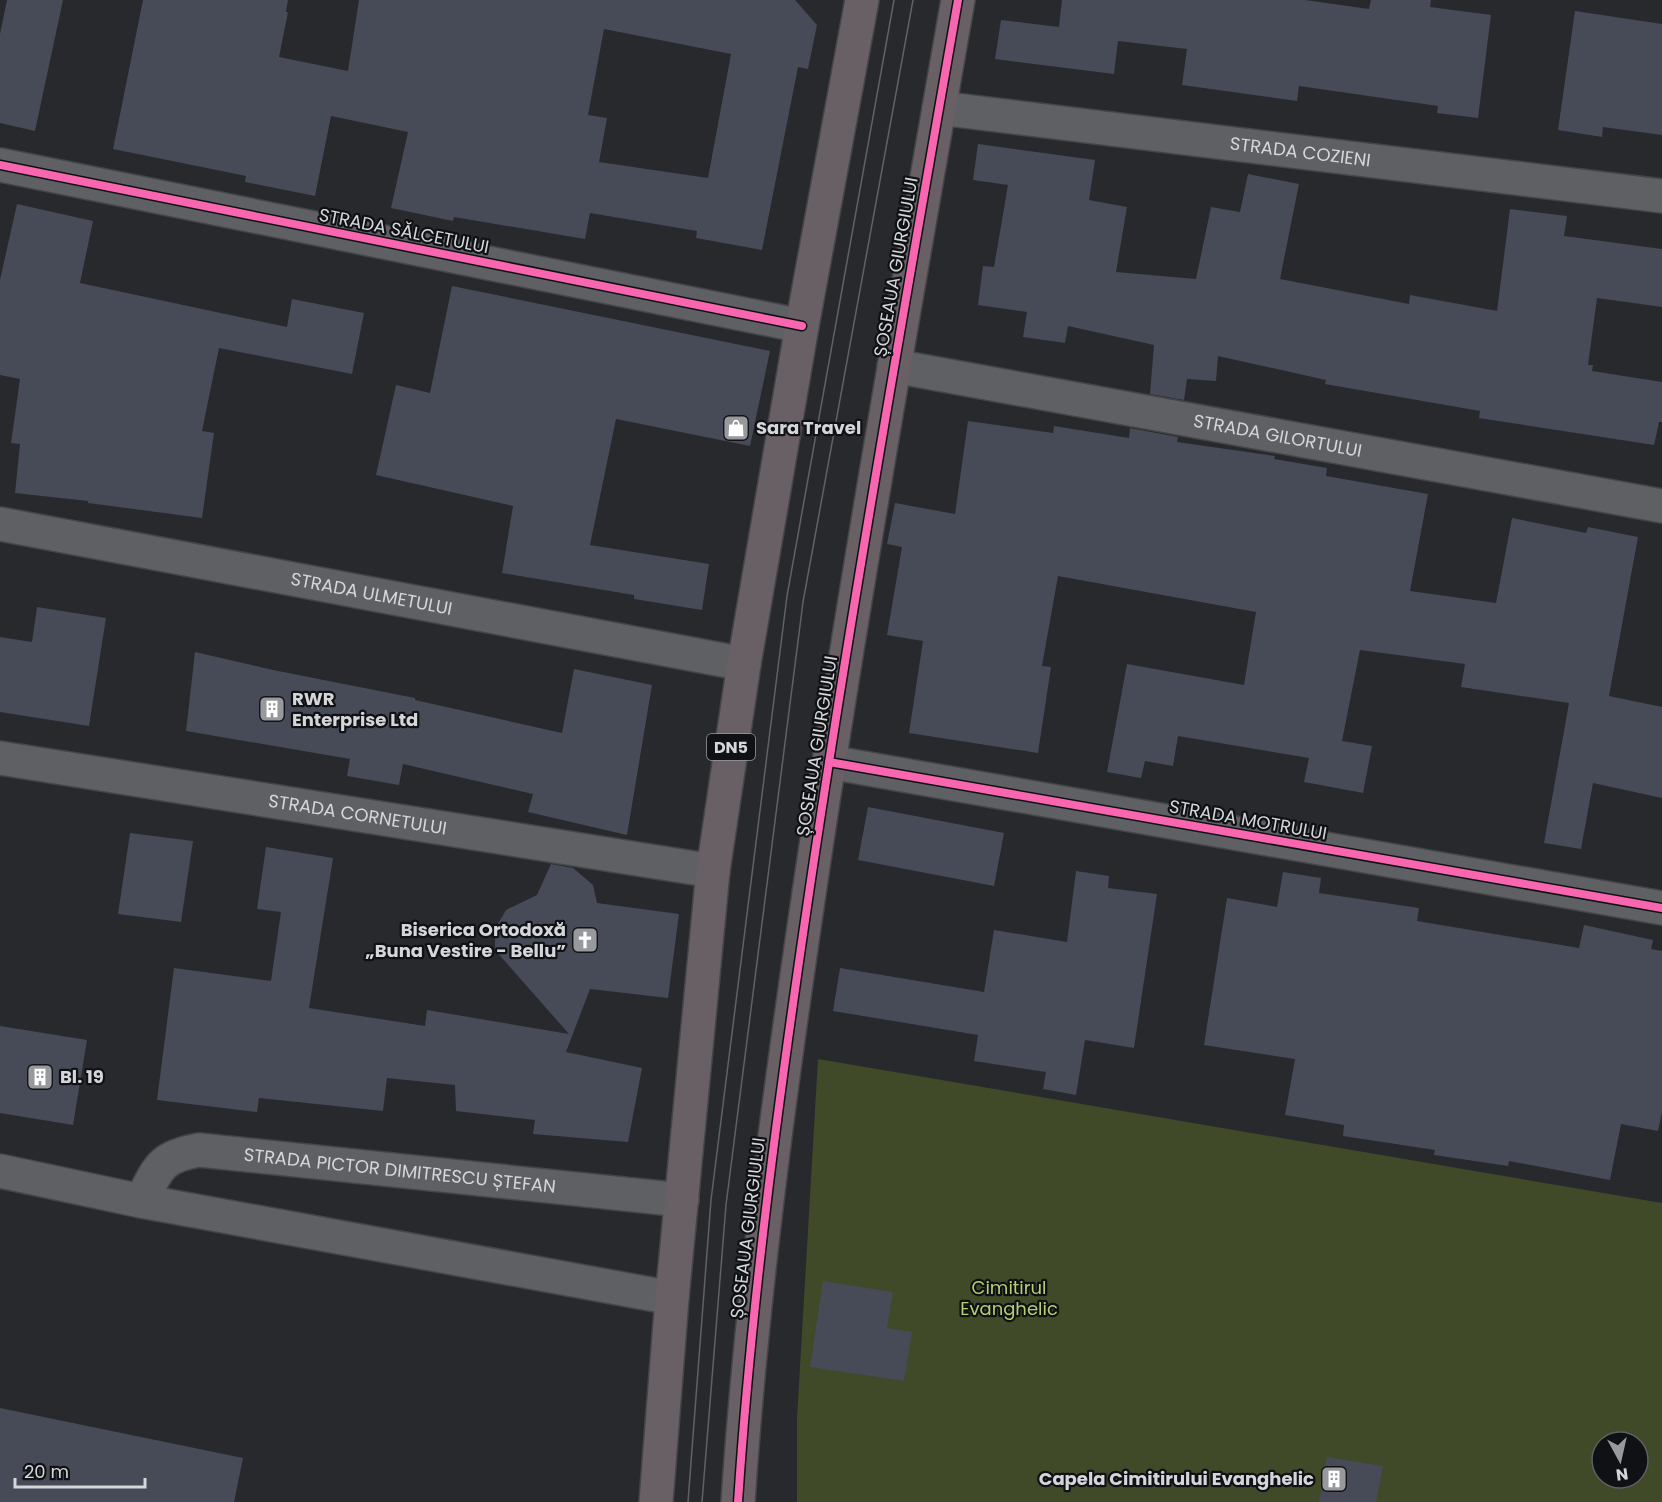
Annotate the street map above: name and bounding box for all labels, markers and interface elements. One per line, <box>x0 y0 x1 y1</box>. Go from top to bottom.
street label: STRADA COZIENI <box>1229 131 1372 172</box>
street label: ȘOSEAUA GIURGIULUI <box>867 175 924 359</box>
street label: STRADA SĂLCETULUI <box>317 202 491 259</box>
street label: STRADA GILORTULUI <box>1192 408 1364 463</box>
shop icon: Sara Travel <box>721 413 751 443</box>
place label: Sara Travel <box>756 415 861 440</box>
street label: STRADA ULMETULUI <box>289 566 455 621</box>
street label: ȘOSEAUA GIURGIULUI <box>790 654 843 838</box>
place label: RWR Enterprise Ltd <box>292 686 418 732</box>
building icon: RWR Enterprise Ltd <box>257 694 287 724</box>
road number: DN5 <box>707 734 755 760</box>
street label: STRADA CORNETULUI <box>267 788 449 841</box>
street label: STRADA MOTRULUI <box>1167 793 1329 846</box>
place label: Biserica Ortodoxă „Buna Vestire - Bellu” <box>365 917 566 963</box>
church icon: Biserica Ortodoxă „Buna Vestire - Bellu” <box>570 925 600 955</box>
building icon: Bl. 19 <box>25 1062 55 1092</box>
place label: Bl. 19 <box>60 1064 104 1089</box>
street label: ȘOSEAUA GIURGIULUI <box>724 1136 771 1320</box>
street label: STRADA PICTOR DIMITRESCU ȘTEFAN <box>243 1142 557 1199</box>
park label: Cimitirul Evanghelic <box>960 1275 1058 1321</box>
north arrow <box>1590 1430 1650 1490</box>
scale bar <box>15 1451 146 1489</box>
text: 20 m <box>24 1459 69 1484</box>
text: N <box>1614 1462 1630 1487</box>
building icon: Capela Cimitirului Evanghelic <box>1319 1464 1349 1494</box>
place label: Capela Cimitirului Evanghelic <box>1039 1466 1314 1491</box>

